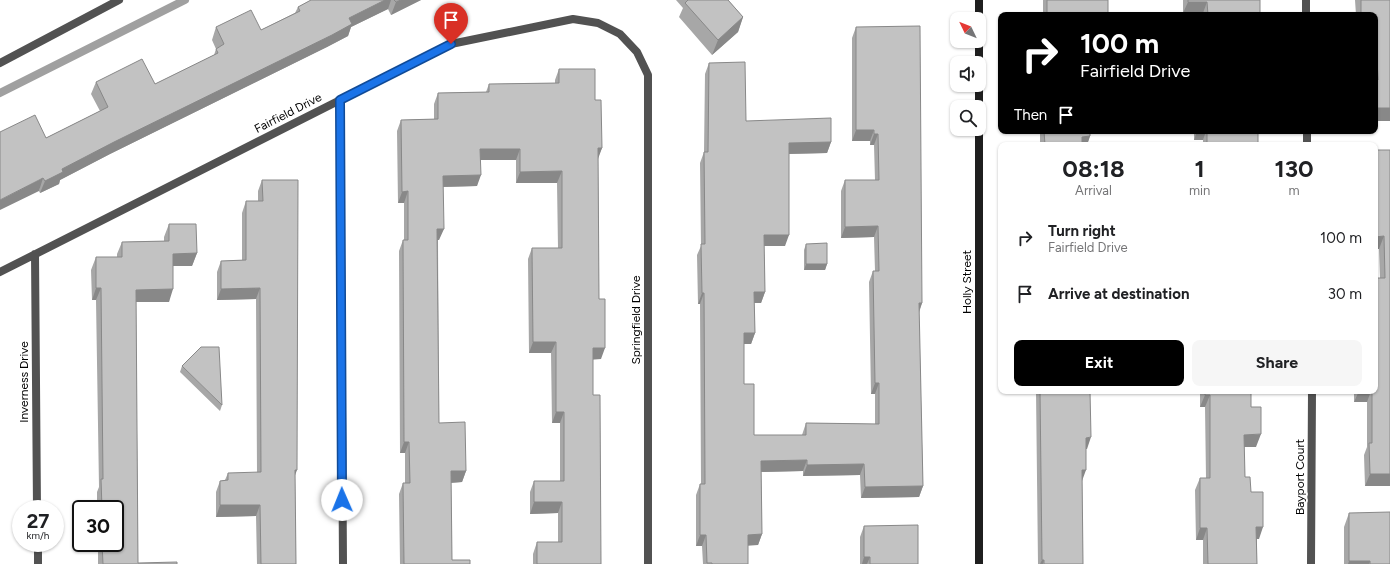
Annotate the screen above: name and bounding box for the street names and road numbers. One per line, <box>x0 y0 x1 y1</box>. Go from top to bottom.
street label: Fairfield Drive <box>252 90 324 136</box>
street label: Holly Street <box>960 249 974 314</box>
street label: Springfield Drive <box>629 275 643 365</box>
street label: Inverness Drive <box>17 341 31 423</box>
street label: Bayport Court <box>1293 438 1307 515</box>

